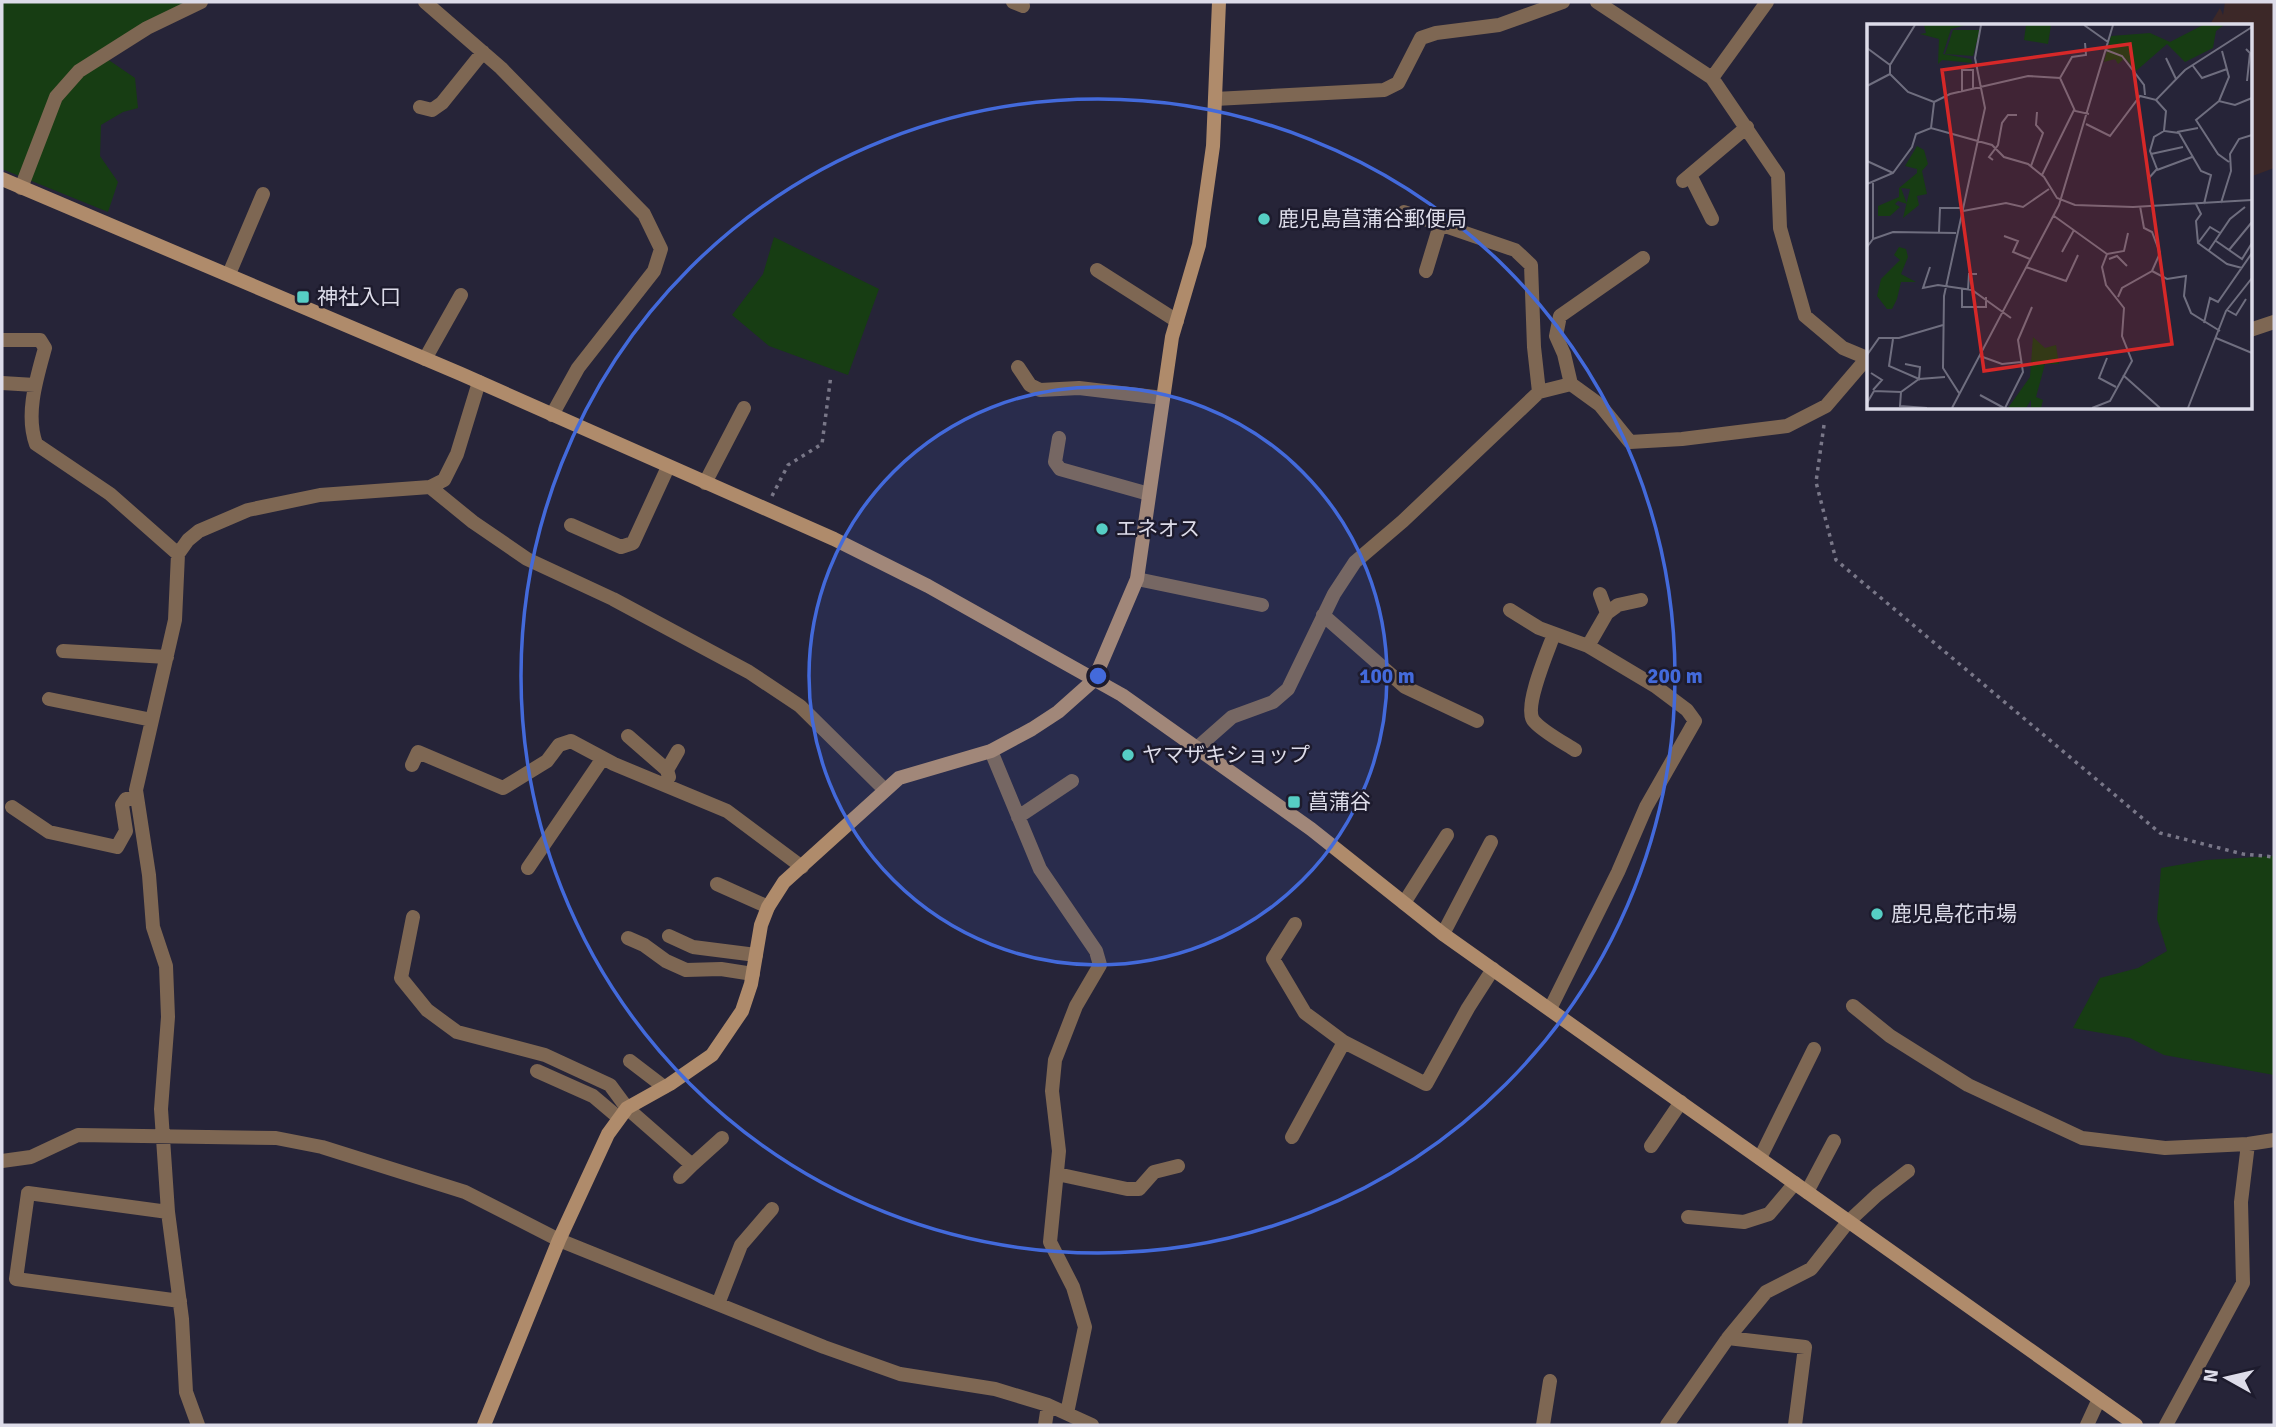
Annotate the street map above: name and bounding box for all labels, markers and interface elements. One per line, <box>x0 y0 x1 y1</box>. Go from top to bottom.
inset map <box>1867 24 2252 410</box>
place label: 鹿児島菖蒲谷郵便局 <box>1278 206 1467 232</box>
marker: 鹿児島菖蒲谷郵便局 <box>1256 211 1272 227</box>
place label: 神社入口 <box>317 284 401 310</box>
marker: 神社入口 <box>295 289 311 305</box>
place label: エネオス <box>1116 516 1200 542</box>
marker: エネオス <box>1094 521 1110 537</box>
text: 100 m <box>1359 663 1415 689</box>
text: 200 m <box>1647 663 1703 689</box>
centre of rings <box>1086 664 1110 688</box>
place label: ヤマザキショップ <box>1142 742 1310 768</box>
marker: ヤマザキショップ <box>1120 747 1136 763</box>
place label: 菖蒲谷 <box>1308 789 1371 815</box>
marker: 菖蒲谷 <box>1286 794 1302 810</box>
place label: 鹿児島花市場 <box>1891 901 2017 927</box>
marker: 鹿児島花市場 <box>1869 906 1885 922</box>
north arrow <box>2192 1343 2262 1413</box>
text: N <box>2198 1368 2224 1384</box>

